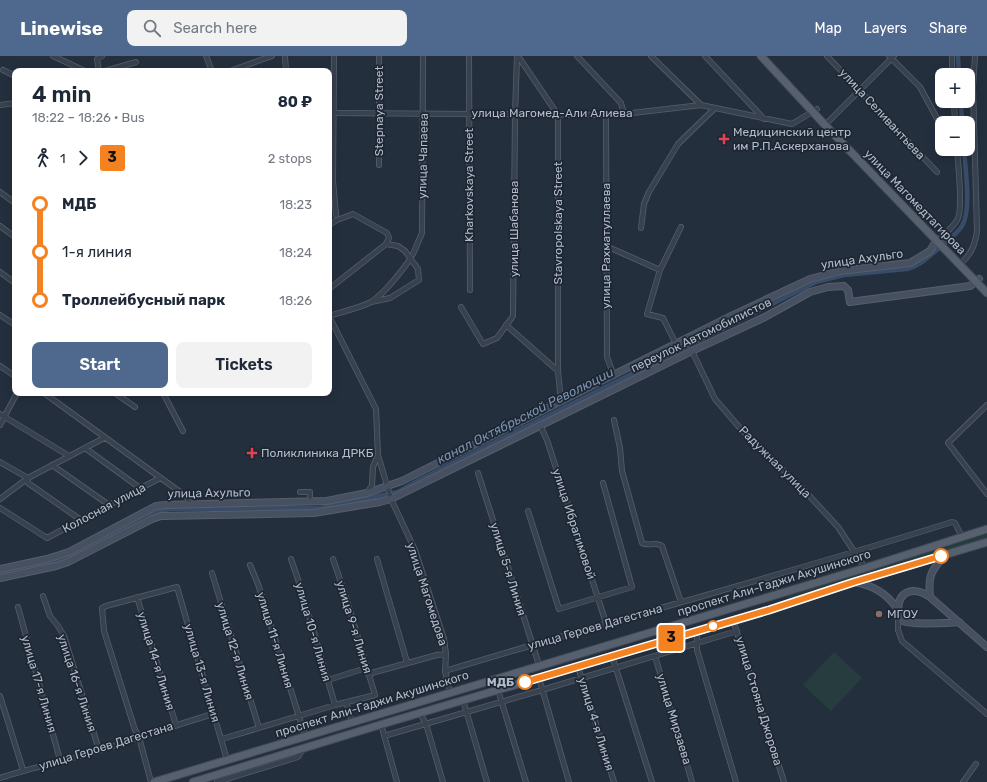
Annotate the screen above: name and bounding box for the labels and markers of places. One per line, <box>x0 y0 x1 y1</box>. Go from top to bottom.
place label: Медицинский центр им Р.П.Аскерханова <box>733 125 851 153</box>
marker: Медицинский центр им Р.П.Аскерханова <box>718 133 730 145</box>
place label: Поликлиника ДРКБ <box>261 446 374 460</box>
marker: Поликлиника ДРКБ <box>246 447 258 459</box>
unlabelled marker <box>933 548 949 564</box>
place label: МГОУ <box>887 607 919 621</box>
marker: МГОУ <box>874 609 884 619</box>
unlabelled marker <box>707 620 719 632</box>
marker: МДБ <box>517 674 533 690</box>
place label: МДБ <box>487 675 514 689</box>

